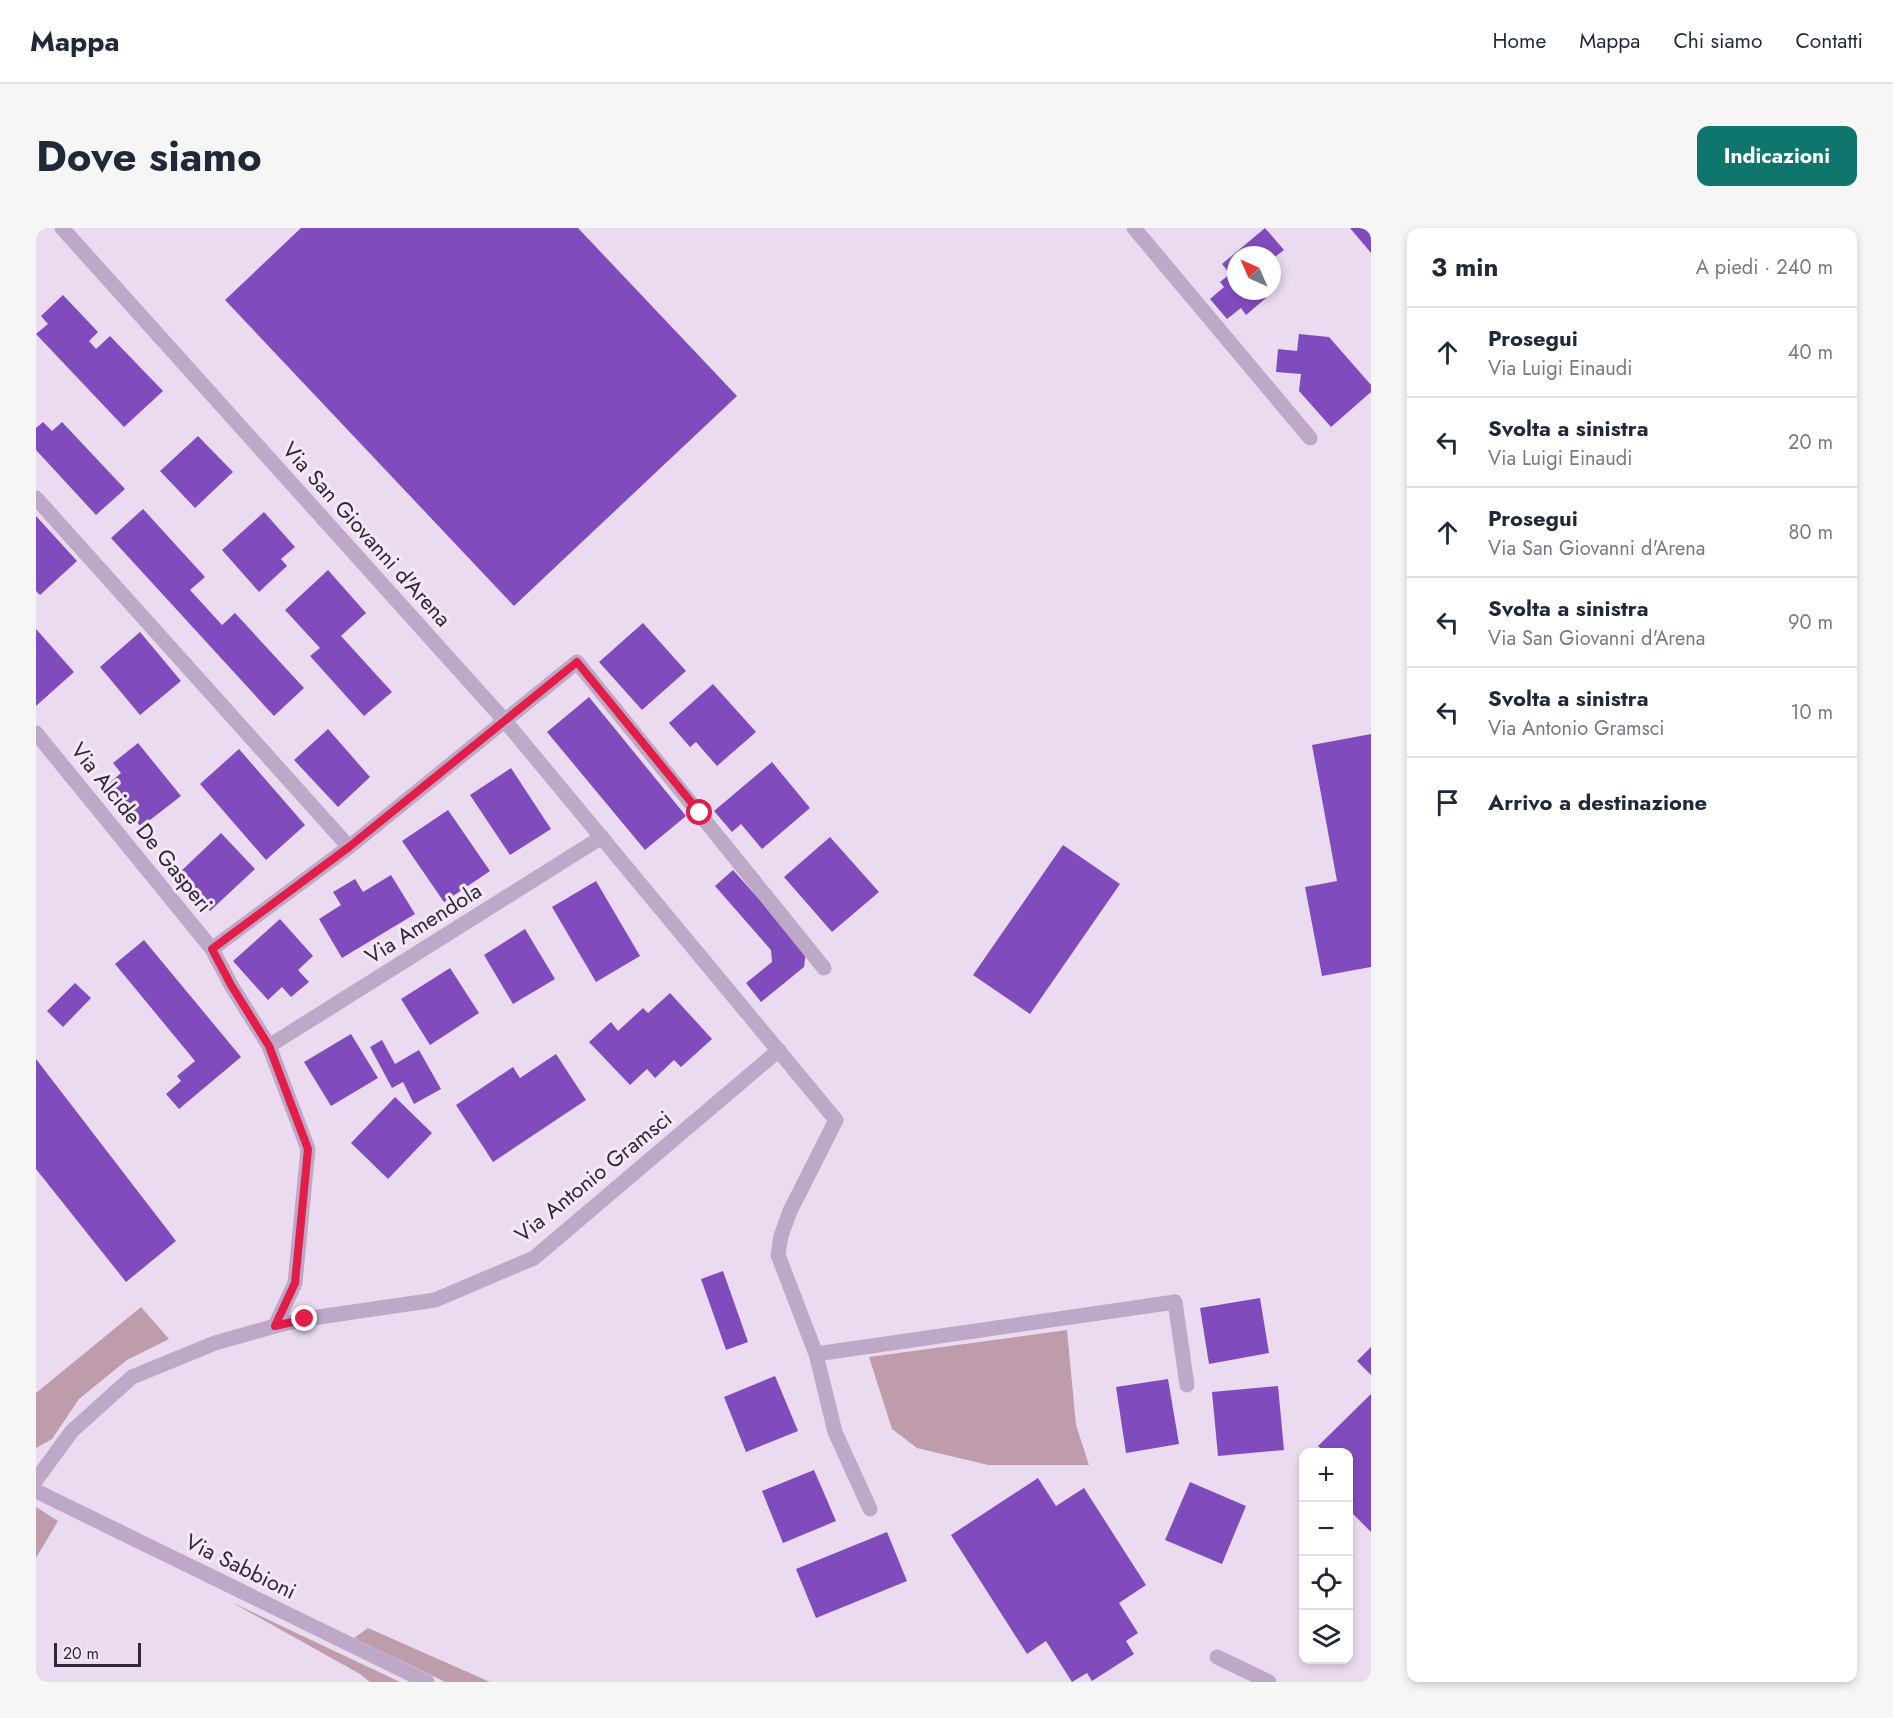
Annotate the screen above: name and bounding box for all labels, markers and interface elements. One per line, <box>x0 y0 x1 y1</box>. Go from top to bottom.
text: Mappa <box>30 21 120 62</box>
text: Home <box>1493 26 1546 56</box>
text: Mappa <box>1579 26 1640 56</box>
text: Chi siamo <box>1673 26 1762 56</box>
text: Contatti <box>1795 26 1863 56</box>
text: Dove siamo <box>36 126 262 187</box>
button: Indicazioni <box>1697 126 1857 186</box>
north arrow <box>1227 246 1281 300</box>
text: 3 min <box>1431 248 1498 286</box>
text: A piedi · 240 m <box>1696 253 1833 282</box>
text: Prosegui <box>1488 322 1578 354</box>
icon: ahead <box>1431 336 1464 369</box>
text: 40 m <box>1788 338 1833 367</box>
text: Via Luigi Einaudi <box>1488 354 1632 383</box>
text: Svolta a sinistra <box>1488 412 1649 444</box>
icon: left <box>1431 426 1464 459</box>
text: 20 m <box>1788 428 1833 457</box>
street label: Via San Giovanni d'Arena <box>275 434 459 634</box>
text: Via Luigi Einaudi <box>1488 444 1632 473</box>
text: Prosegui <box>1488 502 1578 534</box>
icon: ahead <box>1431 516 1464 549</box>
text: 80 m <box>1788 518 1833 547</box>
text: Via San Giovanni d'Arena <box>1488 534 1705 563</box>
text: Svolta a sinistra <box>1488 592 1649 624</box>
icon: left <box>1431 606 1464 639</box>
text: 90 m <box>1788 608 1833 637</box>
text: Via San Giovanni d'Arena <box>1488 624 1705 653</box>
text: Svolta a sinistra <box>1488 682 1649 714</box>
icon: left <box>1431 696 1464 729</box>
text: 10 m <box>1790 698 1833 727</box>
text: Via Antonio Gramsci <box>1488 714 1664 743</box>
street label: Via Alcide De Gasperi <box>63 735 221 919</box>
icon: arrive <box>1431 786 1464 819</box>
text: Arrivo a destinazione <box>1488 786 1707 818</box>
route start <box>686 799 712 825</box>
street label: Via Amendola <box>358 874 488 972</box>
street label: Via Antonio Gramsci <box>508 1102 678 1250</box>
route end <box>291 1305 317 1331</box>
map controls <box>1299 1448 1353 1664</box>
button: + <box>1299 1448 1353 1502</box>
button: − <box>1299 1502 1353 1556</box>
street label: Via Sabbioni <box>180 1525 302 1607</box>
button: locate <box>1299 1556 1353 1610</box>
button: layers <box>1299 1610 1353 1664</box>
scale bar <box>54 1640 141 1668</box>
text: 20 m <box>63 1642 99 1665</box>

